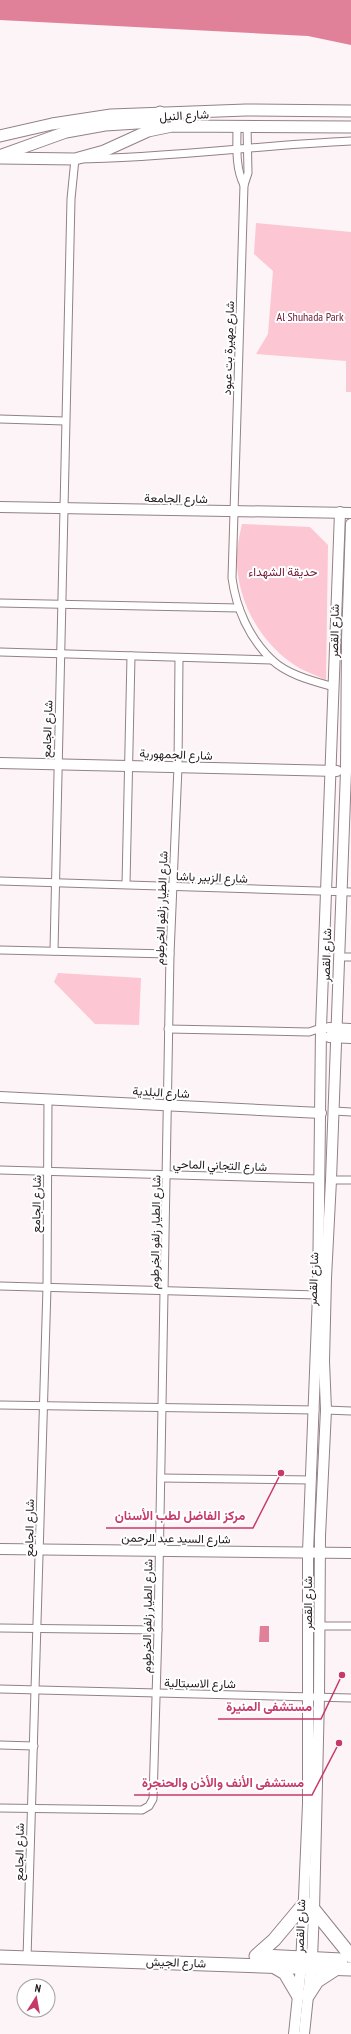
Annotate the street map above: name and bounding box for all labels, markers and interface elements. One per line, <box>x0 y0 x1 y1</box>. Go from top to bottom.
street label: شارع النيل <box>159 106 209 126</box>
street label: شارع مهيرة بت عبود <box>219 301 239 395</box>
park label: Al Shuhada Park <box>276 309 344 324</box>
street label: شارع الجامعة <box>144 490 208 508</box>
park label: حديقة الشهداء <box>248 564 318 580</box>
street label: شارع القصر <box>326 604 344 659</box>
street label: شارع الجامع <box>38 700 58 758</box>
street label: شارع الجمهورية <box>139 745 213 765</box>
street label: شارع الطيار زلفو الخرطوم <box>152 851 172 965</box>
street label: شارع الزبير باشا <box>176 868 248 888</box>
street label: شارع القصر <box>318 928 336 983</box>
street label: شارع البلدية <box>132 1083 190 1103</box>
street label: شارع التجاني الماحي <box>172 1156 267 1177</box>
street label: شارع الجامع <box>28 1175 46 1233</box>
street label: شارع الطيار زلفو الخرطوم <box>147 1175 165 1289</box>
street label: شارع القصر <box>305 1252 323 1307</box>
street label: شارع الجامع <box>21 1499 39 1557</box>
callout: مركز الفاضل لطب الأسنان <box>106 1503 253 1528</box>
text: مركز الفاضل لطب الأسنان <box>115 1507 245 1524</box>
street label: شارع السيد عبد الرحمن <box>121 1530 231 1548</box>
street label: شارع الطيار زلفو الخرطوم <box>139 1559 157 1673</box>
street label: شارع القصر <box>300 1576 317 1631</box>
street label: شارع الاسبتالية <box>164 1675 236 1693</box>
callout: مستشفى المنيرة <box>218 1694 321 1719</box>
text: مستشفى المنيرة <box>226 1698 312 1715</box>
callout: مستشفى الأنف والأذن والحنجرة <box>134 1770 312 1795</box>
text: مستشفى الأنف والأذن والحنجرة <box>142 1774 304 1791</box>
street label: شارع الجامع <box>11 1823 29 1881</box>
street label: شارع القصر <box>292 1899 310 1954</box>
street label: شارع الجيش <box>146 1953 206 1973</box>
north arrow <box>16 1978 56 2018</box>
text: N <box>34 1981 42 1996</box>

